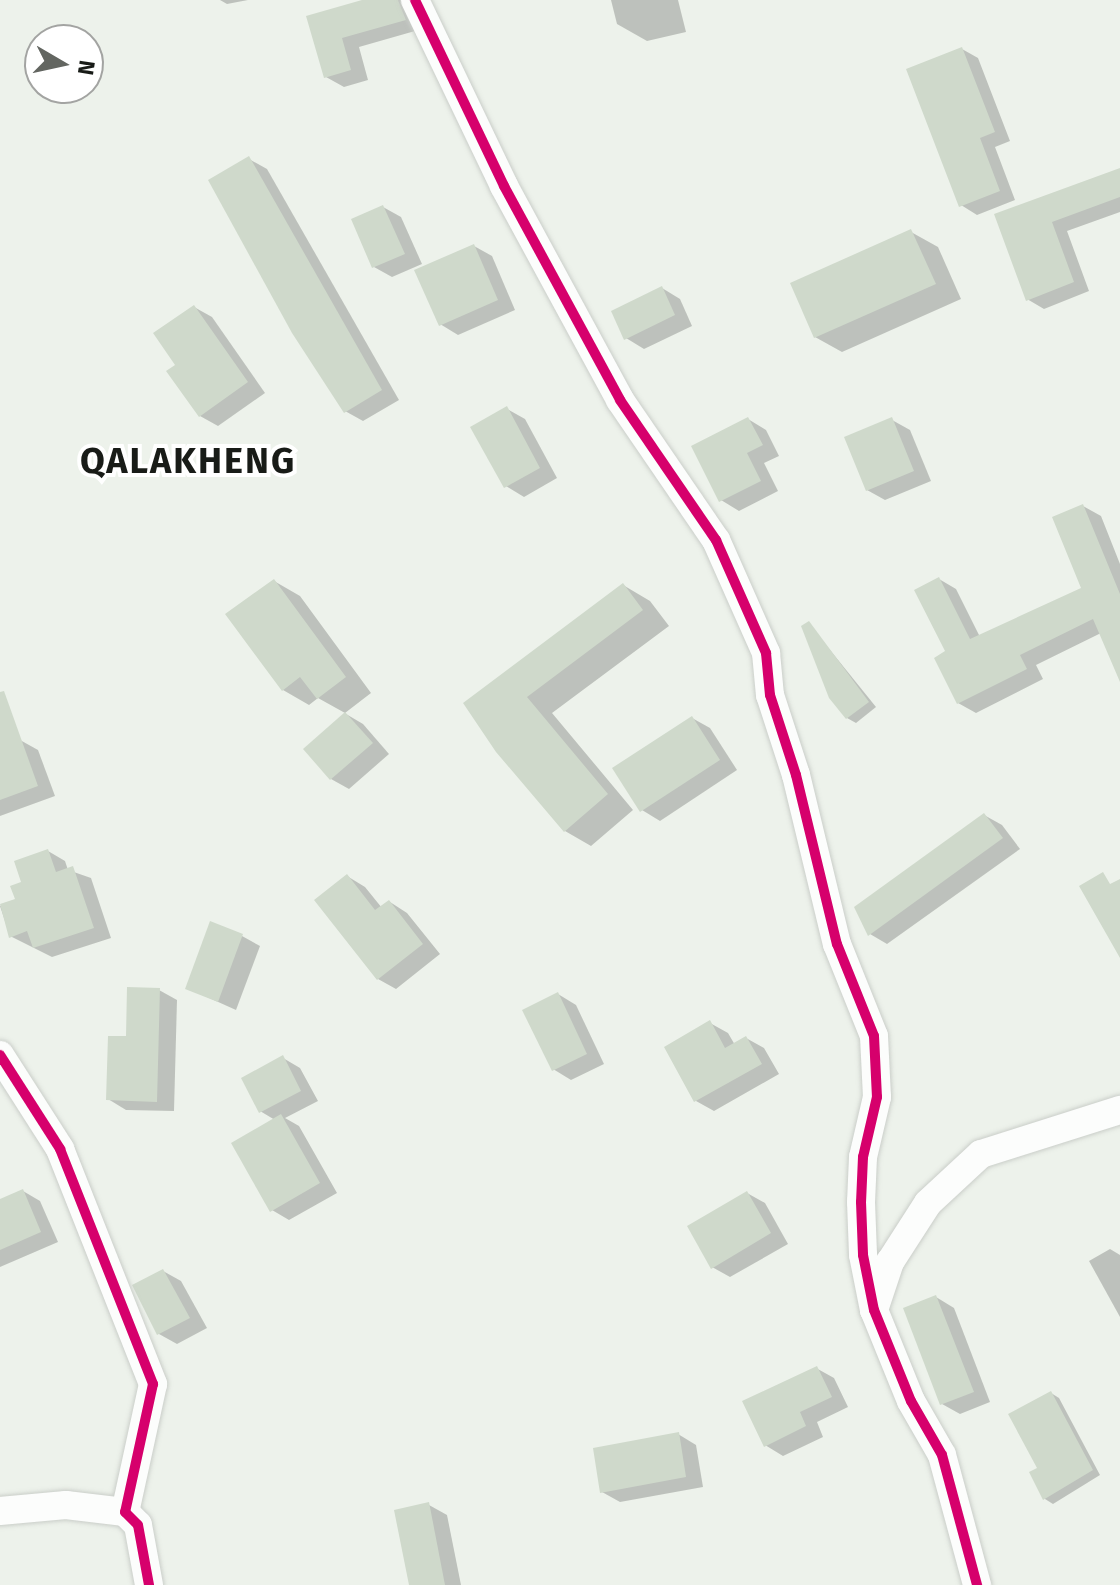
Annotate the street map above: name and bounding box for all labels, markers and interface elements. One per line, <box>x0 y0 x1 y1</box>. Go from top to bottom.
north arrow <box>24 24 104 104</box>
text: N <box>72 58 101 77</box>
district label: QALAKHENG <box>80 440 296 484</box>

